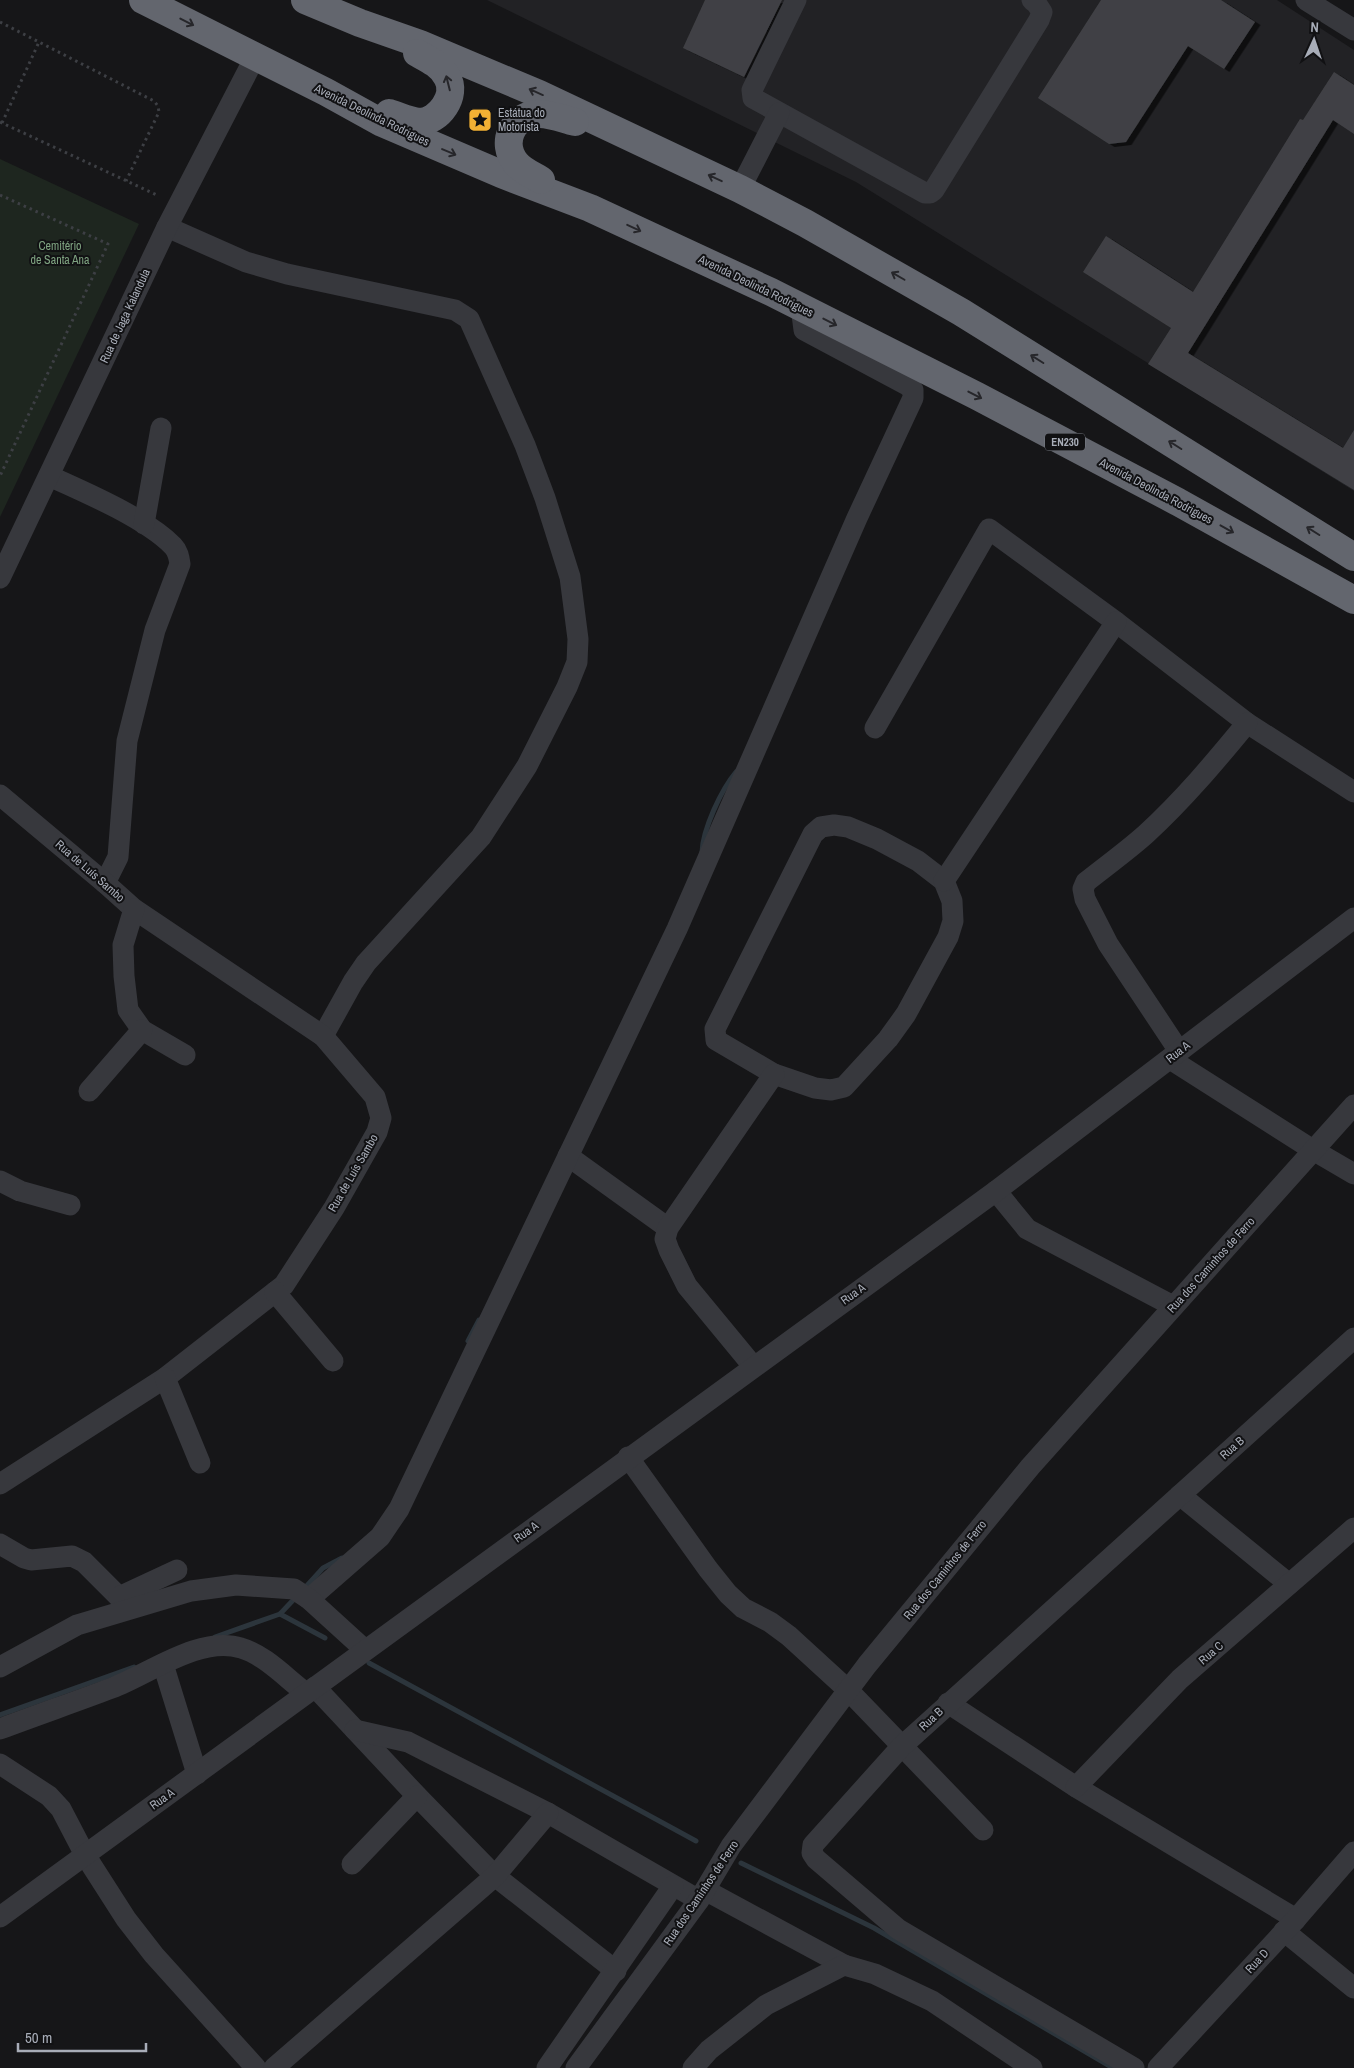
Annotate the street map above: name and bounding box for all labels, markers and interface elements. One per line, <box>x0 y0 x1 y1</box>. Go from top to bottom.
north arrow <box>1289 15 1339 65</box>
one-way arrow <box>179 18 194 27</box>
text: N <box>1310 18 1319 36</box>
one-way arrow <box>443 75 452 91</box>
street label: Avenida Deolinda Rodrigues <box>311 80 432 150</box>
one-way arrow <box>529 87 544 97</box>
place label: Estátua do Motorista <box>498 105 545 135</box>
place icon: Estátua do Motorista <box>467 107 493 133</box>
one-way arrow <box>441 147 456 157</box>
one-way arrow <box>708 172 723 182</box>
one-way arrow <box>626 224 641 234</box>
park label: Cemitério de Santa Ana <box>30 238 90 268</box>
street label: Avenida Deolinda Rodrigues <box>695 251 816 321</box>
street label: Rua de Jaga Kalandula <box>96 266 154 366</box>
one-way arrow <box>890 271 905 281</box>
one-way arrow <box>822 318 837 327</box>
one-way arrow <box>1031 354 1045 364</box>
one-way arrow <box>968 390 983 400</box>
road number: EN230 <box>1045 434 1085 451</box>
one-way arrow <box>1168 440 1182 450</box>
street label: Avenida Deolinda Rodrigues <box>1096 454 1216 528</box>
one-way arrow <box>1219 525 1233 535</box>
one-way arrow <box>1306 526 1320 536</box>
street label: Rua de Luís Sambo <box>52 836 128 906</box>
street label: Rua A <box>1163 1037 1194 1067</box>
street label: Rua de Luís Sambo <box>324 1131 382 1215</box>
street label: Rua dos Caminhos de Ferro <box>1164 1214 1258 1316</box>
street label: Rua A <box>837 1279 869 1308</box>
street label: Rua B <box>1216 1433 1248 1463</box>
street label: Rua A <box>510 1517 542 1546</box>
street label: Rua dos Caminhos de Ferro <box>900 1517 990 1623</box>
street label: Rua C <box>1195 1638 1227 1668</box>
street label: Rua B <box>916 1704 947 1734</box>
street label: Rua A <box>146 1784 178 1813</box>
street label: Rua dos Caminhos de Ferro <box>660 1837 742 1949</box>
street label: Rua D <box>1242 1945 1272 1977</box>
scale bar <box>18 2020 145 2052</box>
text: 50 m <box>25 2027 52 2048</box>

